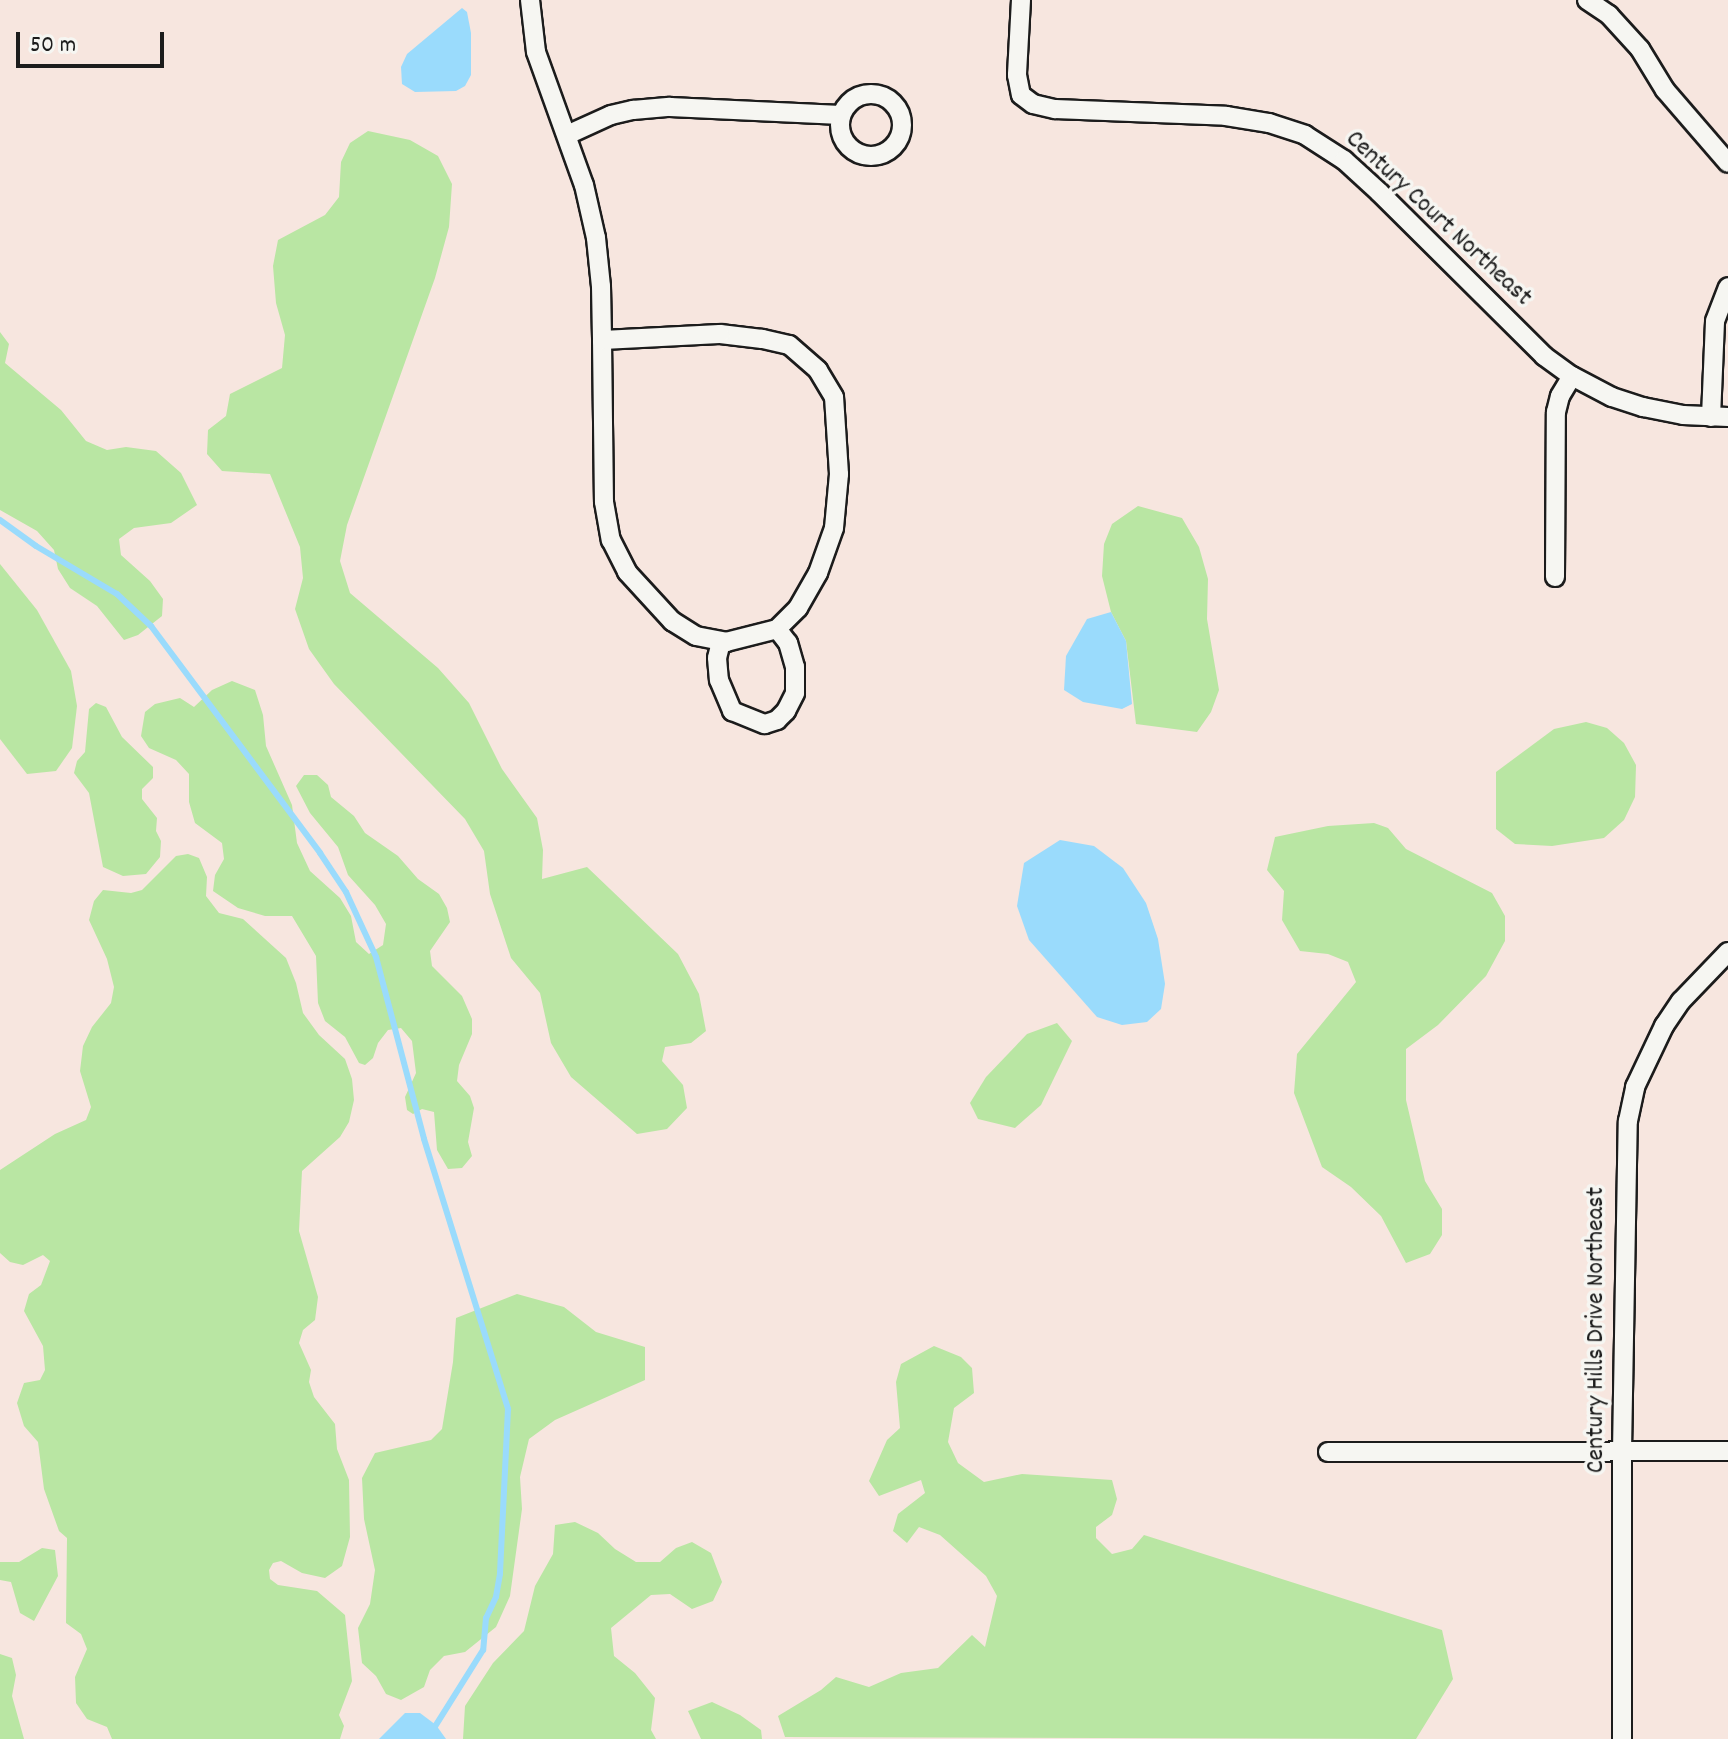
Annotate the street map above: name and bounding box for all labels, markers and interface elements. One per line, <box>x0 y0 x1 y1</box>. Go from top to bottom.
scale bar <box>20 16 168 66</box>
text: 50 m <box>30 29 76 63</box>
street label: Century Court Northeast <box>1338 124 1538 314</box>
street label: Century Hills Drive Northeast <box>1581 1187 1613 1473</box>

